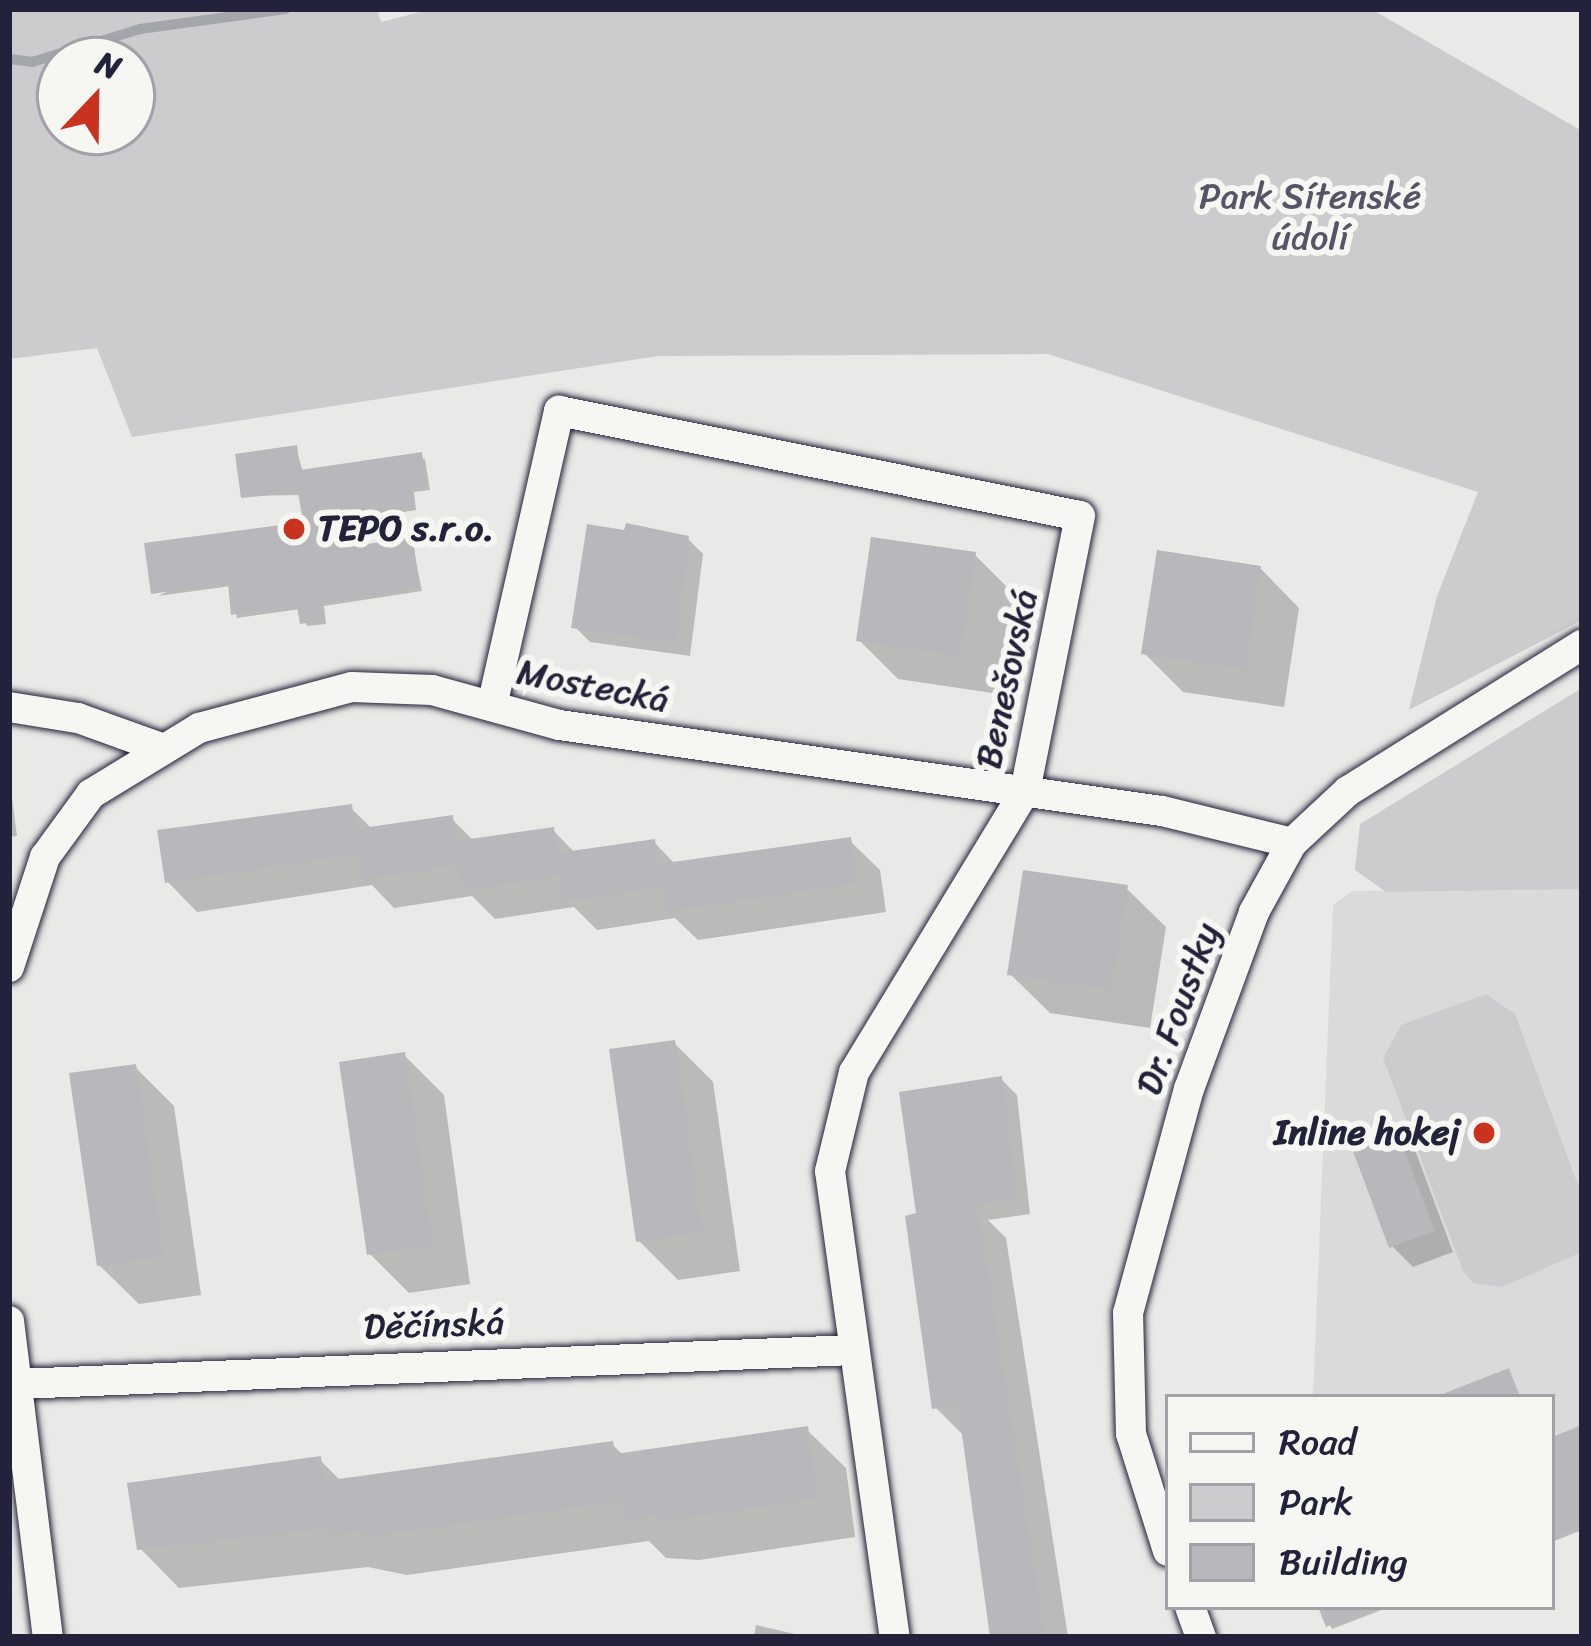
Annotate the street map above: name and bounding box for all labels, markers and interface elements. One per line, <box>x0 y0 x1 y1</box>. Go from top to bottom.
text: N <box>87 34 130 97</box>
north arrow <box>36 36 156 156</box>
park label: Park Sítenské údolí <box>1199 174 1421 259</box>
place label: TEPO s.r.o. <box>318 507 494 551</box>
marker: TEPO s.r.o. <box>281 516 307 542</box>
street label: Benešovská <box>967 585 1047 773</box>
street label: Mostecká <box>513 650 673 722</box>
street label: Dr. Foustky <box>1127 917 1229 1101</box>
place label: Inline hokej <box>1273 1111 1460 1155</box>
marker: Inline hokej <box>1471 1120 1497 1146</box>
street label: Děčínská <box>363 1301 505 1349</box>
legend <box>1165 1394 1555 1610</box>
text: Road <box>1279 1410 1356 1474</box>
text: Park <box>1279 1470 1353 1534</box>
text: Building <box>1279 1530 1408 1594</box>

